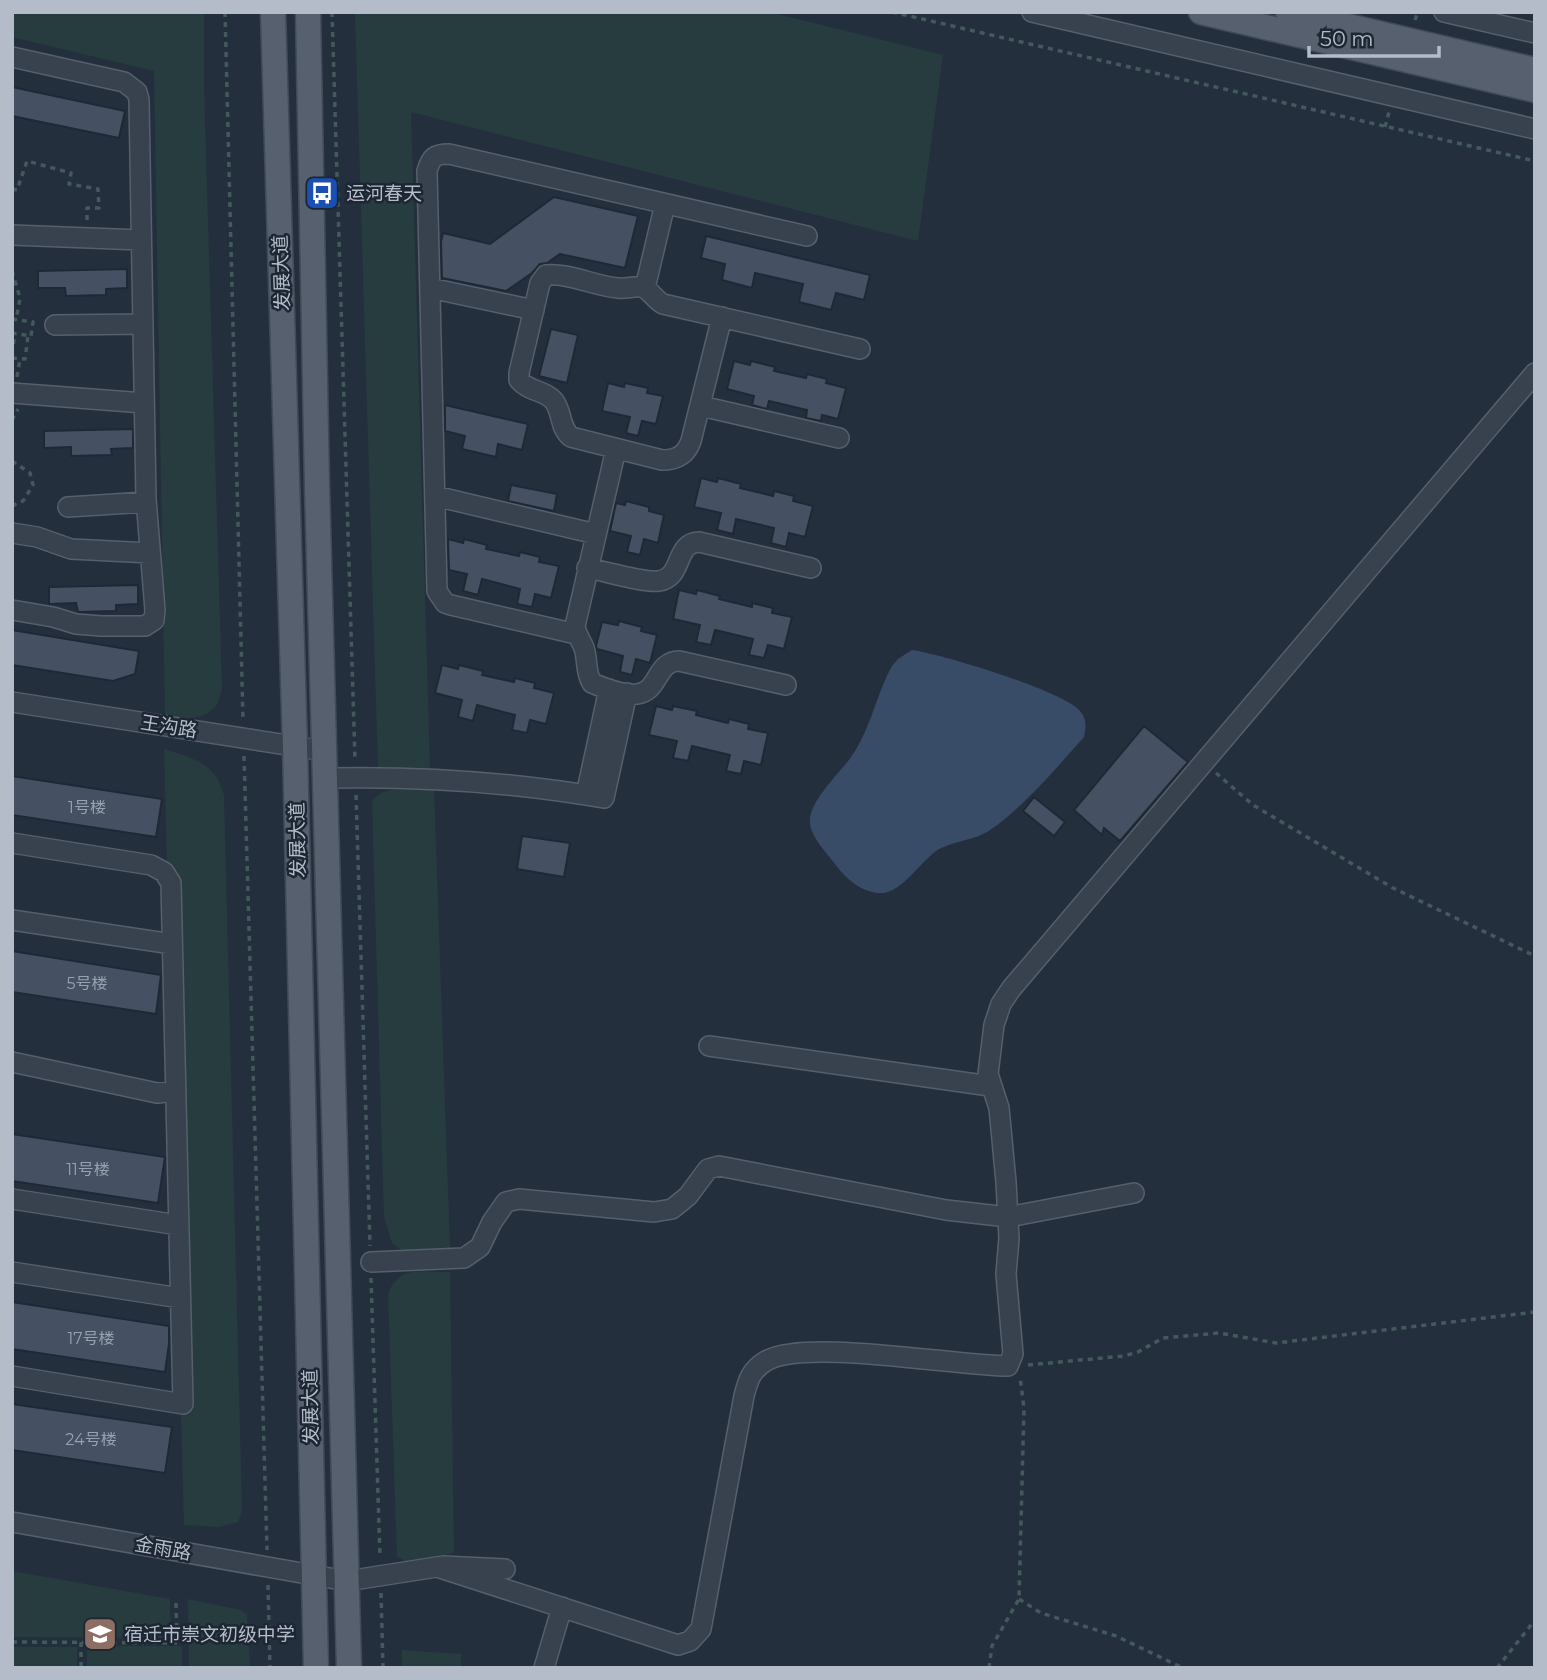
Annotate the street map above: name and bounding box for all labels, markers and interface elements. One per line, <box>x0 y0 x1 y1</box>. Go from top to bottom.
scale bar <box>1309 14 1438 58</box>
text: 50 m <box>1320 26 1374 51</box>
bus stop icon: 运河春天 <box>303 174 341 212</box>
place label: 运河春天 <box>346 182 422 205</box>
street label: 发展大道 <box>269 235 294 311</box>
street label: 王沟路 <box>139 711 199 742</box>
house number: 1号楼 <box>68 798 106 817</box>
street label: 发展大道 <box>285 802 310 878</box>
house number: 5号楼 <box>66 974 108 993</box>
house number: 11号楼 <box>66 1160 110 1179</box>
house number: 17号楼 <box>67 1329 115 1348</box>
street label: 发展大道 <box>298 1369 323 1445</box>
house number: 24号楼 <box>65 1430 117 1449</box>
street label: 金雨路 <box>133 1532 193 1565</box>
school or university icon: 宿迁市崇文初级中学 <box>81 1615 119 1653</box>
place label: 宿迁市崇文初级中学 <box>124 1623 295 1646</box>

